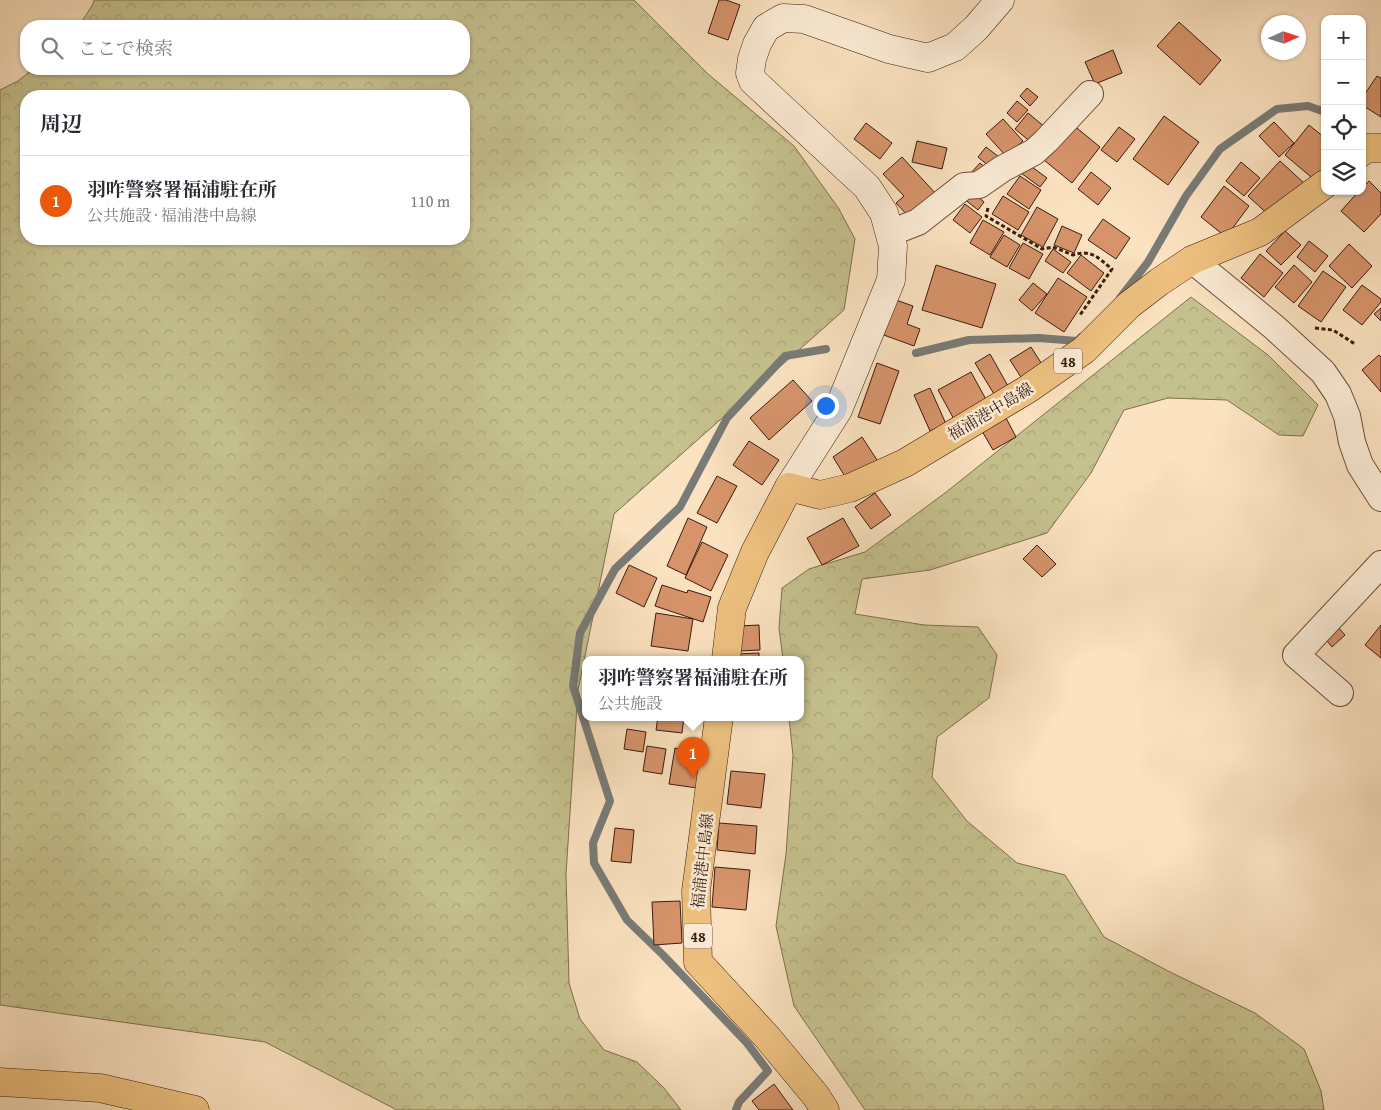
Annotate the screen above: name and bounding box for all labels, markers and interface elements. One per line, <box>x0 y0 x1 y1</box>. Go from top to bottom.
north arrow <box>1261 15 1306 60</box>
map controls <box>1321 15 1366 195</box>
button: + <box>1321 15 1366 60</box>
search box <box>20 20 470 75</box>
icon: search <box>38 34 66 62</box>
text: ここで検索 <box>78 34 173 62</box>
button: − <box>1321 60 1366 105</box>
button: locate <box>1321 105 1366 150</box>
text: 周辺 <box>40 108 82 139</box>
button: layers <box>1321 150 1366 195</box>
text: 羽咋警察署福浦駐在所 <box>87 175 277 203</box>
text: 1 <box>52 189 60 213</box>
text: 110 m <box>410 189 450 213</box>
text: 公共施設 · 福浦港中島線 <box>87 203 257 227</box>
road number: 48 <box>1054 348 1082 374</box>
street label: 福浦港中島線 <box>943 376 1037 446</box>
your location <box>813 393 839 419</box>
popup <box>582 656 804 721</box>
text: 羽咋警察署福浦駐在所 <box>598 663 788 691</box>
text: 公共施設 <box>598 691 662 715</box>
pin: 1 <box>677 737 709 778</box>
street label: 福浦港中島線 <box>685 812 719 910</box>
road number: 48 <box>684 924 712 948</box>

